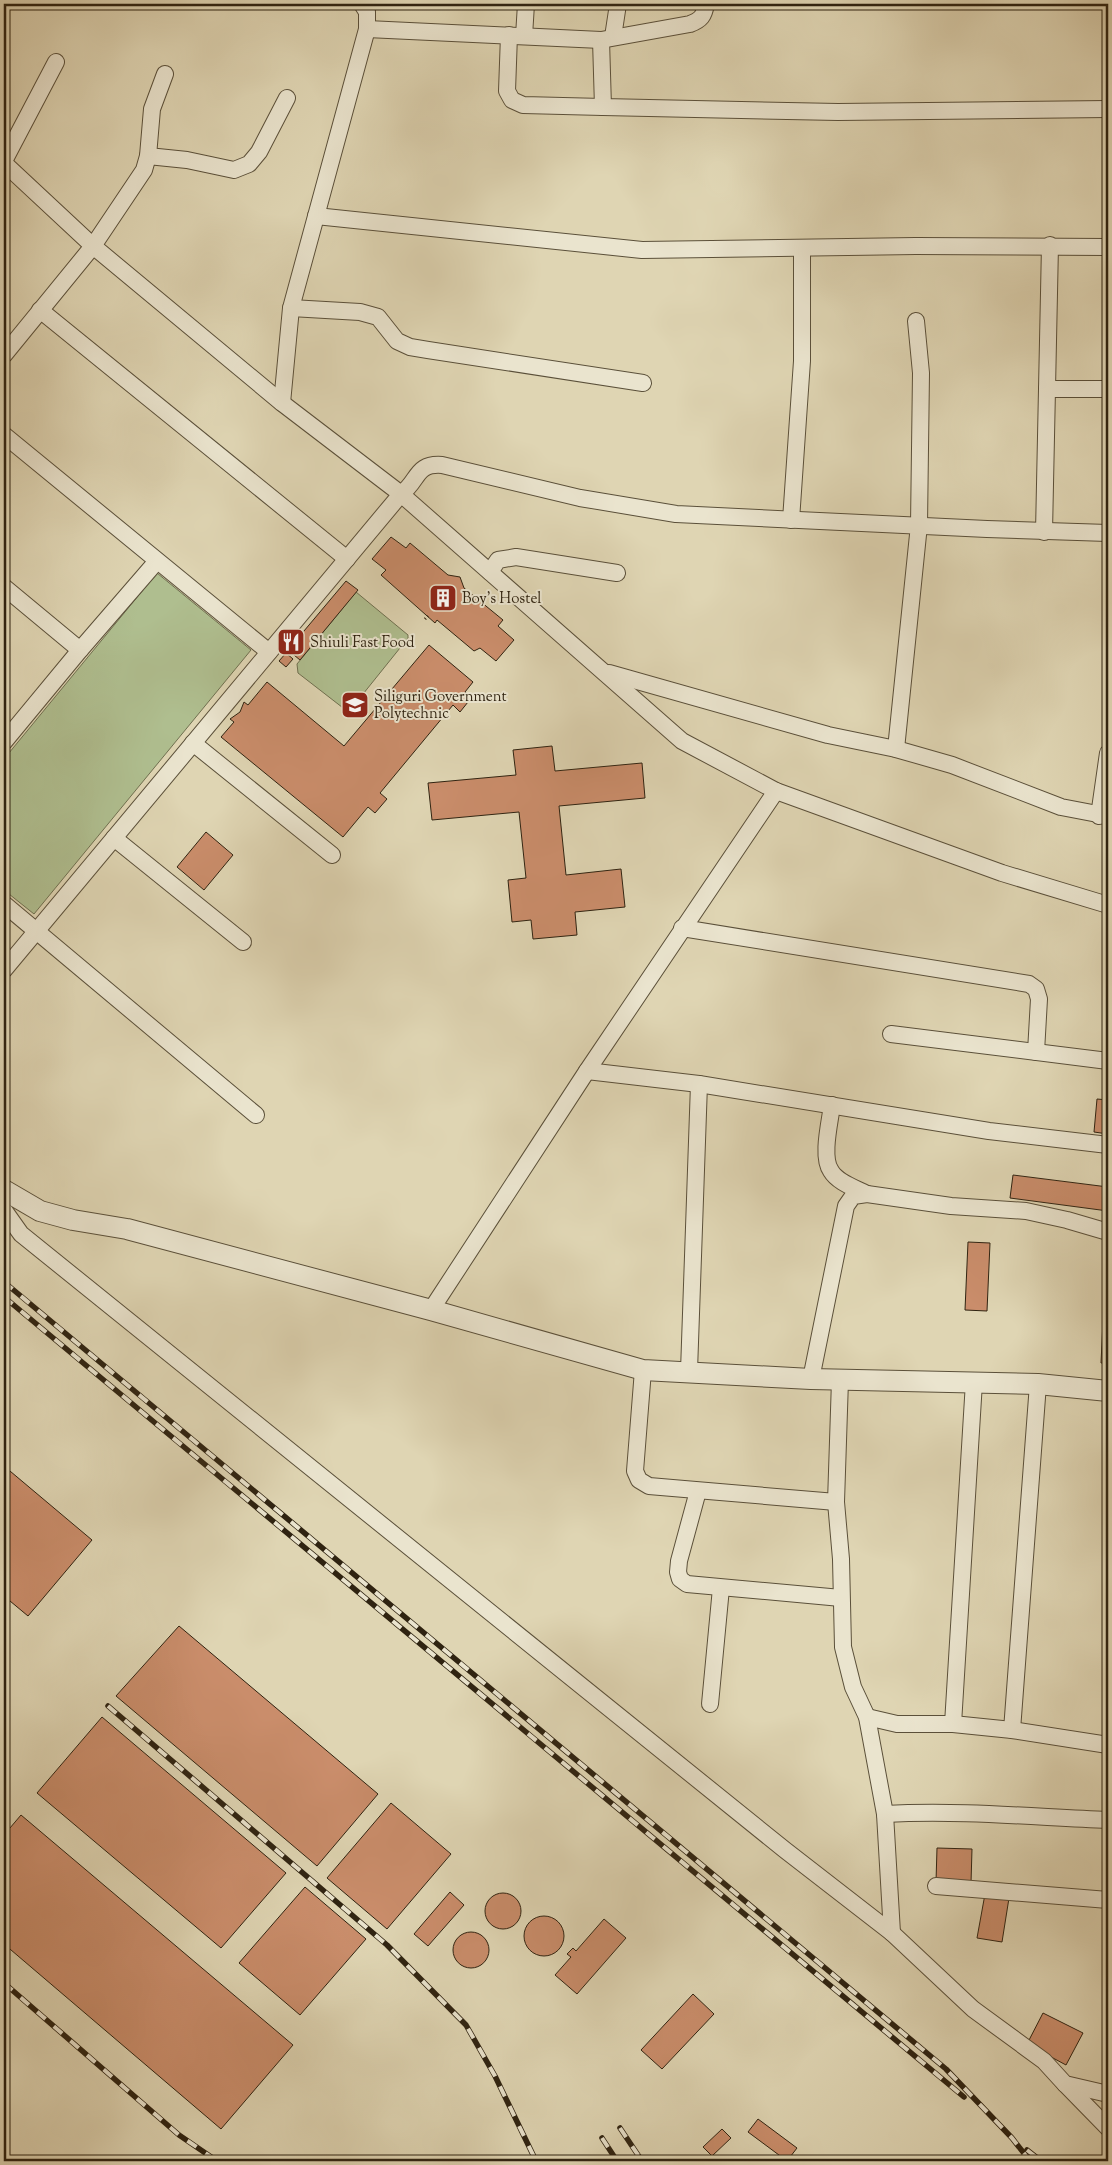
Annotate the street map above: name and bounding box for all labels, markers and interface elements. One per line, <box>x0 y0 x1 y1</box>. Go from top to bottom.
building icon: Boy's Hostel <box>428 583 458 613</box>
place label: Boy's Hostel <box>462 589 542 610</box>
restaurant icon: Shiuli Fast Food <box>276 627 306 657</box>
place label: Shiuli Fast Food <box>310 633 415 654</box>
place label: Siliguri Government Polytechnic <box>374 687 507 725</box>
school or university icon: Siliguri Government Polytechnic <box>340 690 370 720</box>

